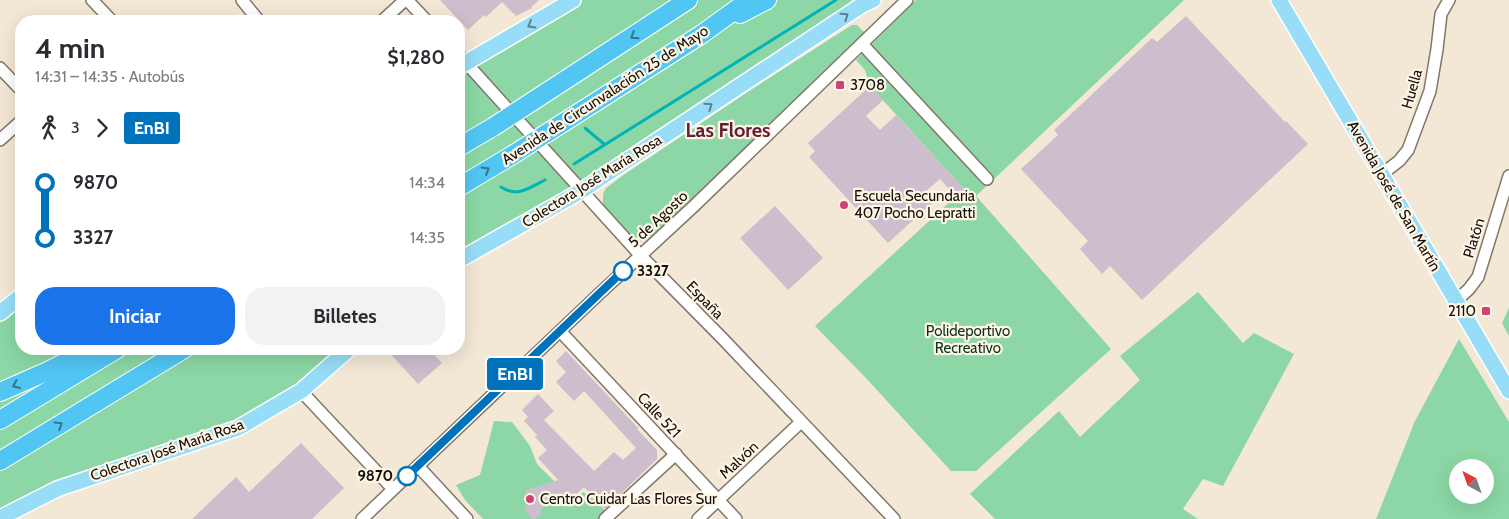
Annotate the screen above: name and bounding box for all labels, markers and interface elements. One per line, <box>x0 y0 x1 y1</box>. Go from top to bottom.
one-way arrow <box>840 13 849 23</box>
one-way arrow <box>528 18 537 28</box>
street label: Avenida de Circunvalación 25 de Mayo <box>498 21 712 169</box>
one-way arrow <box>631 29 640 39</box>
text: 4 min <box>35 31 105 65</box>
text: $1,280 <box>388 46 445 69</box>
street label: Huella <box>1398 66 1426 111</box>
text: 14:31 – 14:35 · Autobús <box>35 67 185 86</box>
place label: 3708 <box>850 76 885 94</box>
marker: 3708 <box>834 79 846 91</box>
one-way arrow <box>704 103 713 112</box>
icon: walk <box>35 114 63 142</box>
icon: forward <box>88 114 116 142</box>
text: EnBI <box>134 117 170 139</box>
street label: Avenida José de San Martín <box>1343 117 1445 275</box>
text: 3 <box>71 118 80 137</box>
district label: Las Flores <box>685 118 771 142</box>
street label: Colectora José María Rosa <box>519 130 666 231</box>
one-way arrow <box>481 167 490 177</box>
text: 9870 <box>73 171 118 194</box>
text: 14:34 <box>409 173 445 192</box>
street label: 5 de Agosto <box>624 187 692 251</box>
place label: Escuela Secundaria 407 Pocho Lepratti <box>854 187 976 222</box>
marker: Escuela Secundaria 407 Pocho Lepratti <box>838 199 850 211</box>
street label: Platón <box>1459 216 1489 260</box>
text: 3327 <box>73 226 113 249</box>
text: 14:35 <box>410 228 445 247</box>
marker: 3327 <box>613 261 633 281</box>
place label: 3327 <box>637 262 669 280</box>
street label: España <box>683 277 728 323</box>
button: Iniciar <box>35 287 235 345</box>
button: Billetes <box>245 287 445 345</box>
place label: 2110 <box>1448 302 1476 320</box>
marker: 2110 <box>1480 305 1492 317</box>
park label: Polideportivo Recreativo <box>926 322 1010 357</box>
line badge: EnBI <box>480 358 550 390</box>
text: EnBI <box>497 363 533 385</box>
one-way arrow <box>12 378 21 389</box>
street label: Calle 521 <box>634 389 684 441</box>
street label: Colectora José María Rosa <box>88 415 247 485</box>
one-way arrow <box>53 422 62 432</box>
street label: Malvón <box>716 438 762 482</box>
north arrow <box>1449 459 1494 504</box>
map controls <box>1449 459 1494 504</box>
marker: 9870 <box>397 466 417 486</box>
place label: 9870 <box>357 467 393 485</box>
place label: Centro Cuidar Las Flores Sur <box>540 490 717 508</box>
marker: Centro Cuidar Las Flores Sur <box>524 493 536 505</box>

